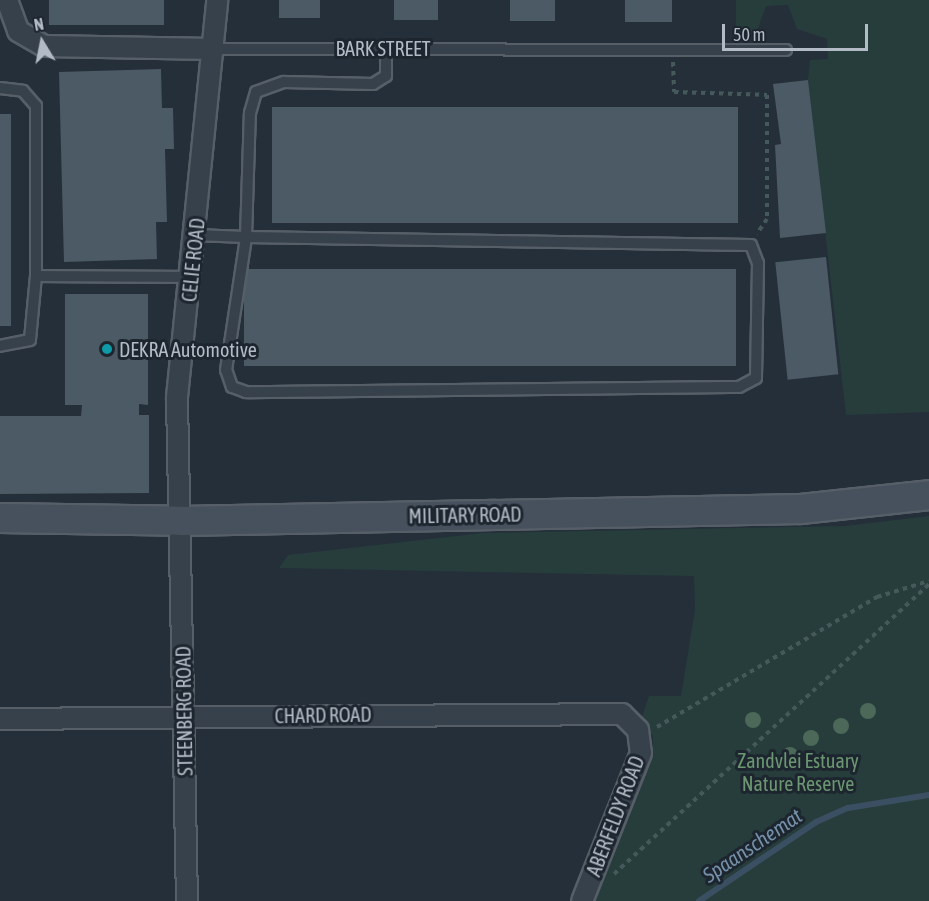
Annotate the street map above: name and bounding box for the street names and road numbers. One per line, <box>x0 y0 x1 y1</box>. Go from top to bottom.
street label: BARK STREET <box>336 36 430 60</box>
street label: CELIE ROAD <box>177 217 209 303</box>
street label: MILITARY ROAD <box>408 502 522 528</box>
street label: STEENBERG ROAD <box>171 646 197 776</box>
street label: CHARD ROAD <box>274 702 372 728</box>
street label: ABERFELDY ROAD <box>581 752 649 880</box>

